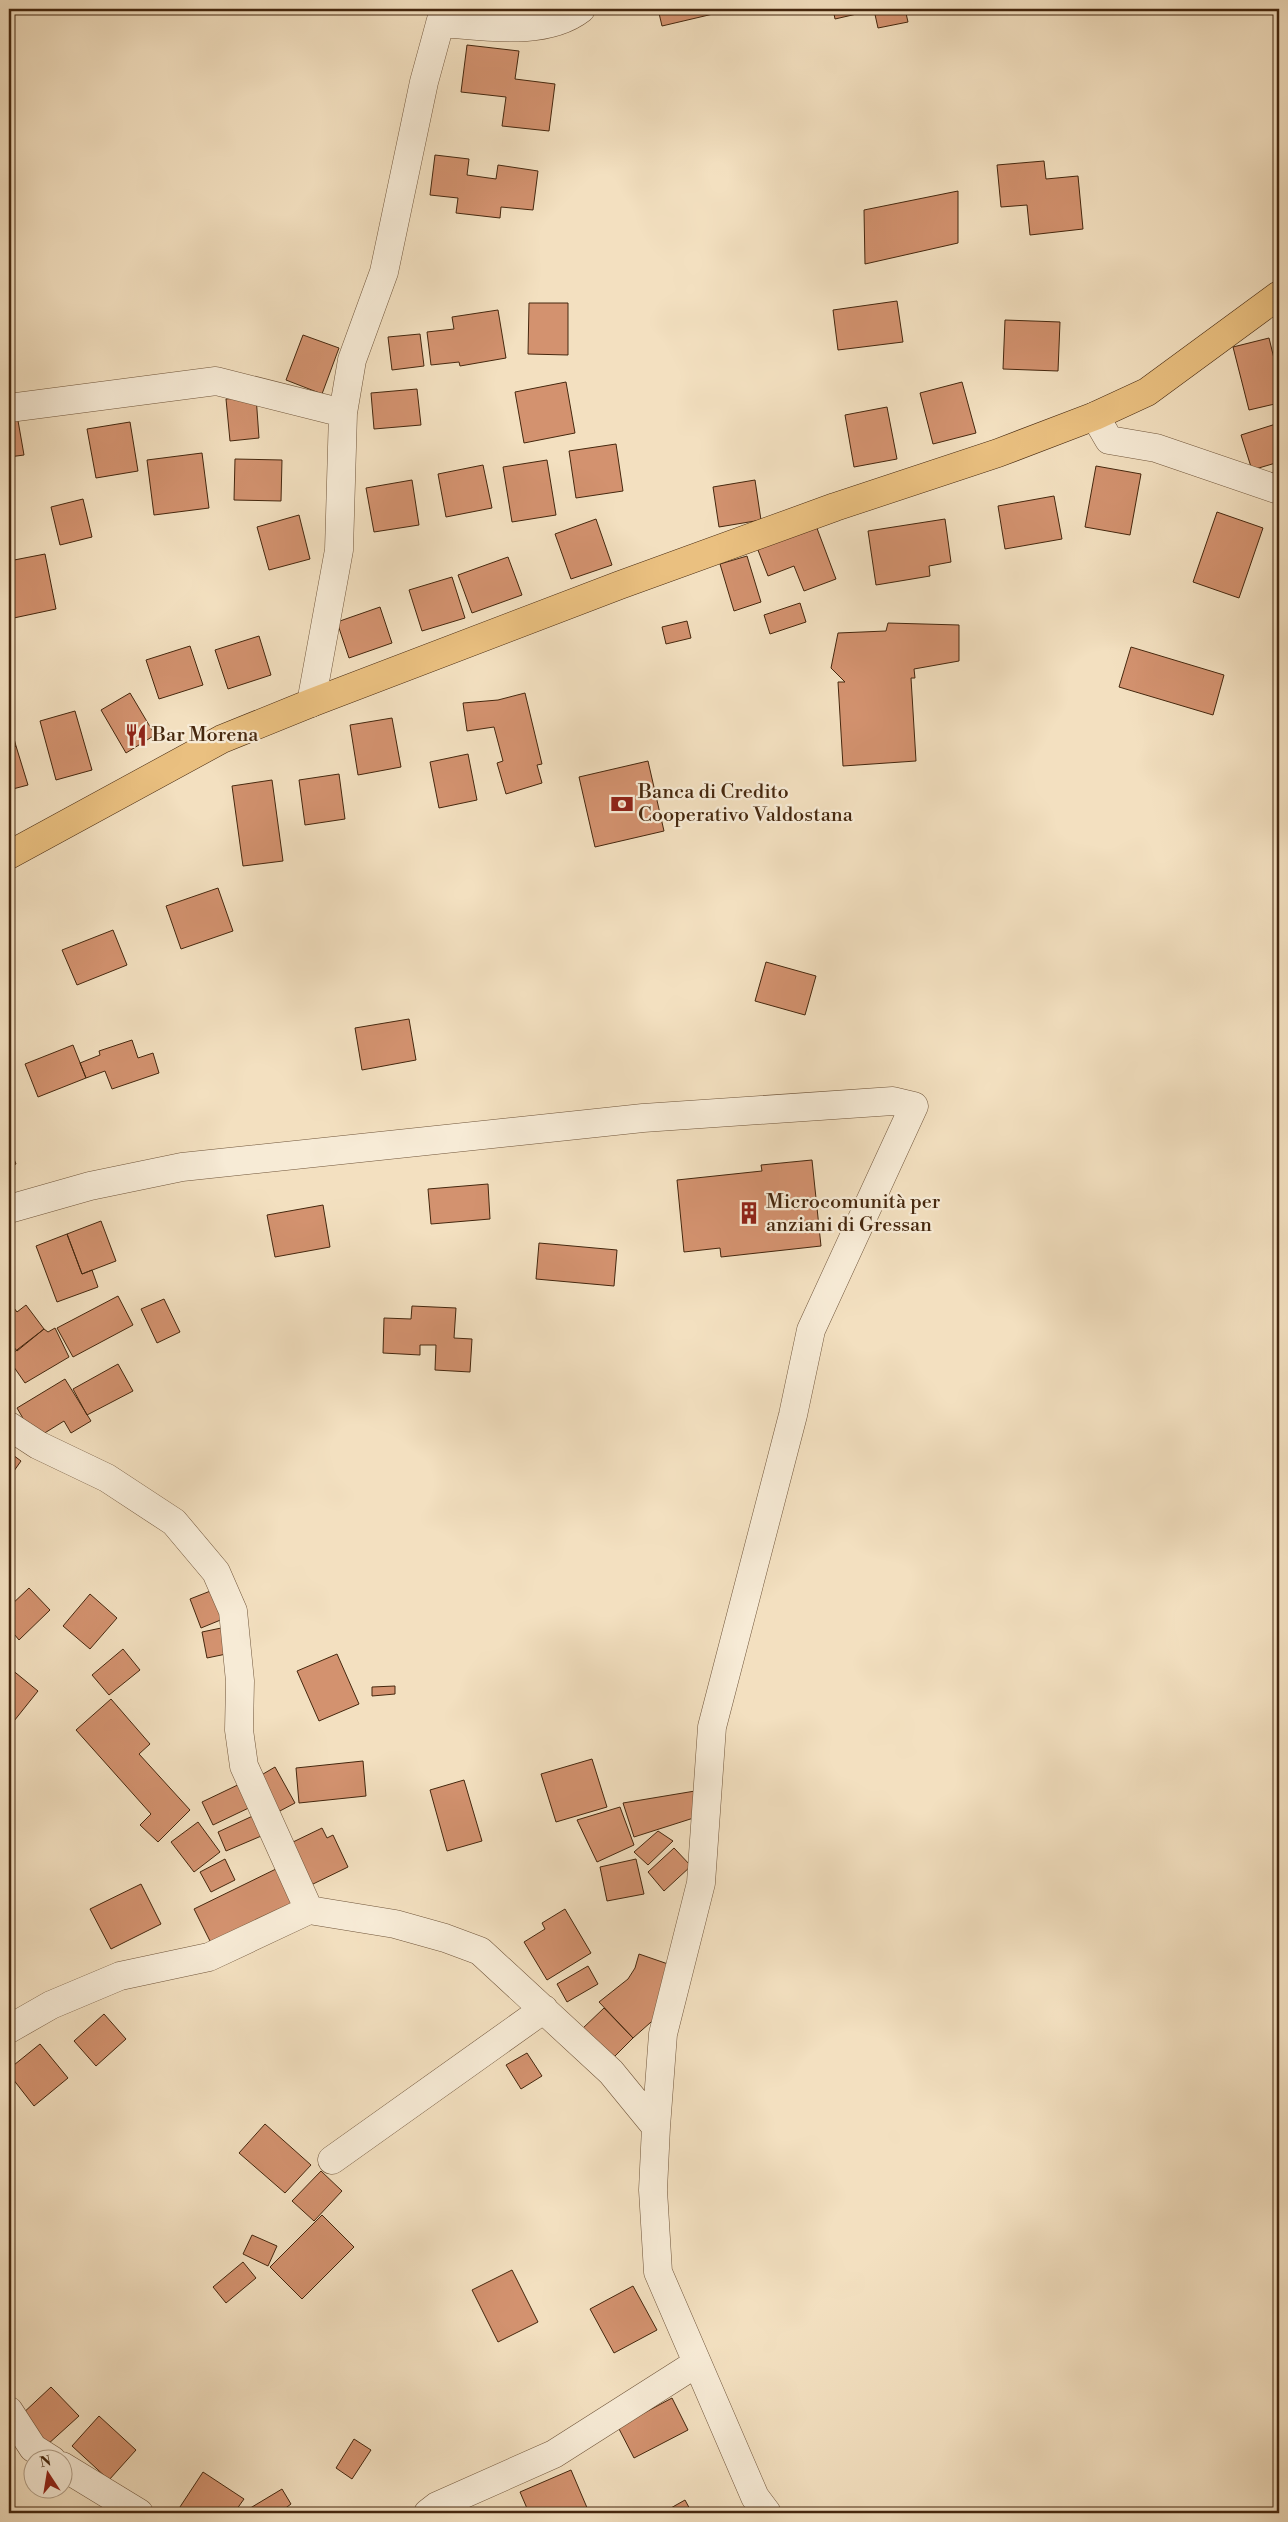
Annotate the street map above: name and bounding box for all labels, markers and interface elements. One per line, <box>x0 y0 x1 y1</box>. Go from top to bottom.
restaurant icon: Bar Morena <box>123 722 149 748</box>
place label: Bar Morena <box>151 723 259 748</box>
place label: Banca di Credito Cooperativo Valdostana <box>637 780 854 828</box>
bank icon: Banca di Credito Cooperativo Valdostana <box>609 791 635 817</box>
place label: Microcomunità per anziani di Gressan <box>766 1190 941 1238</box>
building icon: Microcomunità per anziani di Gressan <box>736 1200 762 1226</box>
north arrow <box>22 2450 72 2500</box>
text: N <box>38 2452 53 2472</box>

